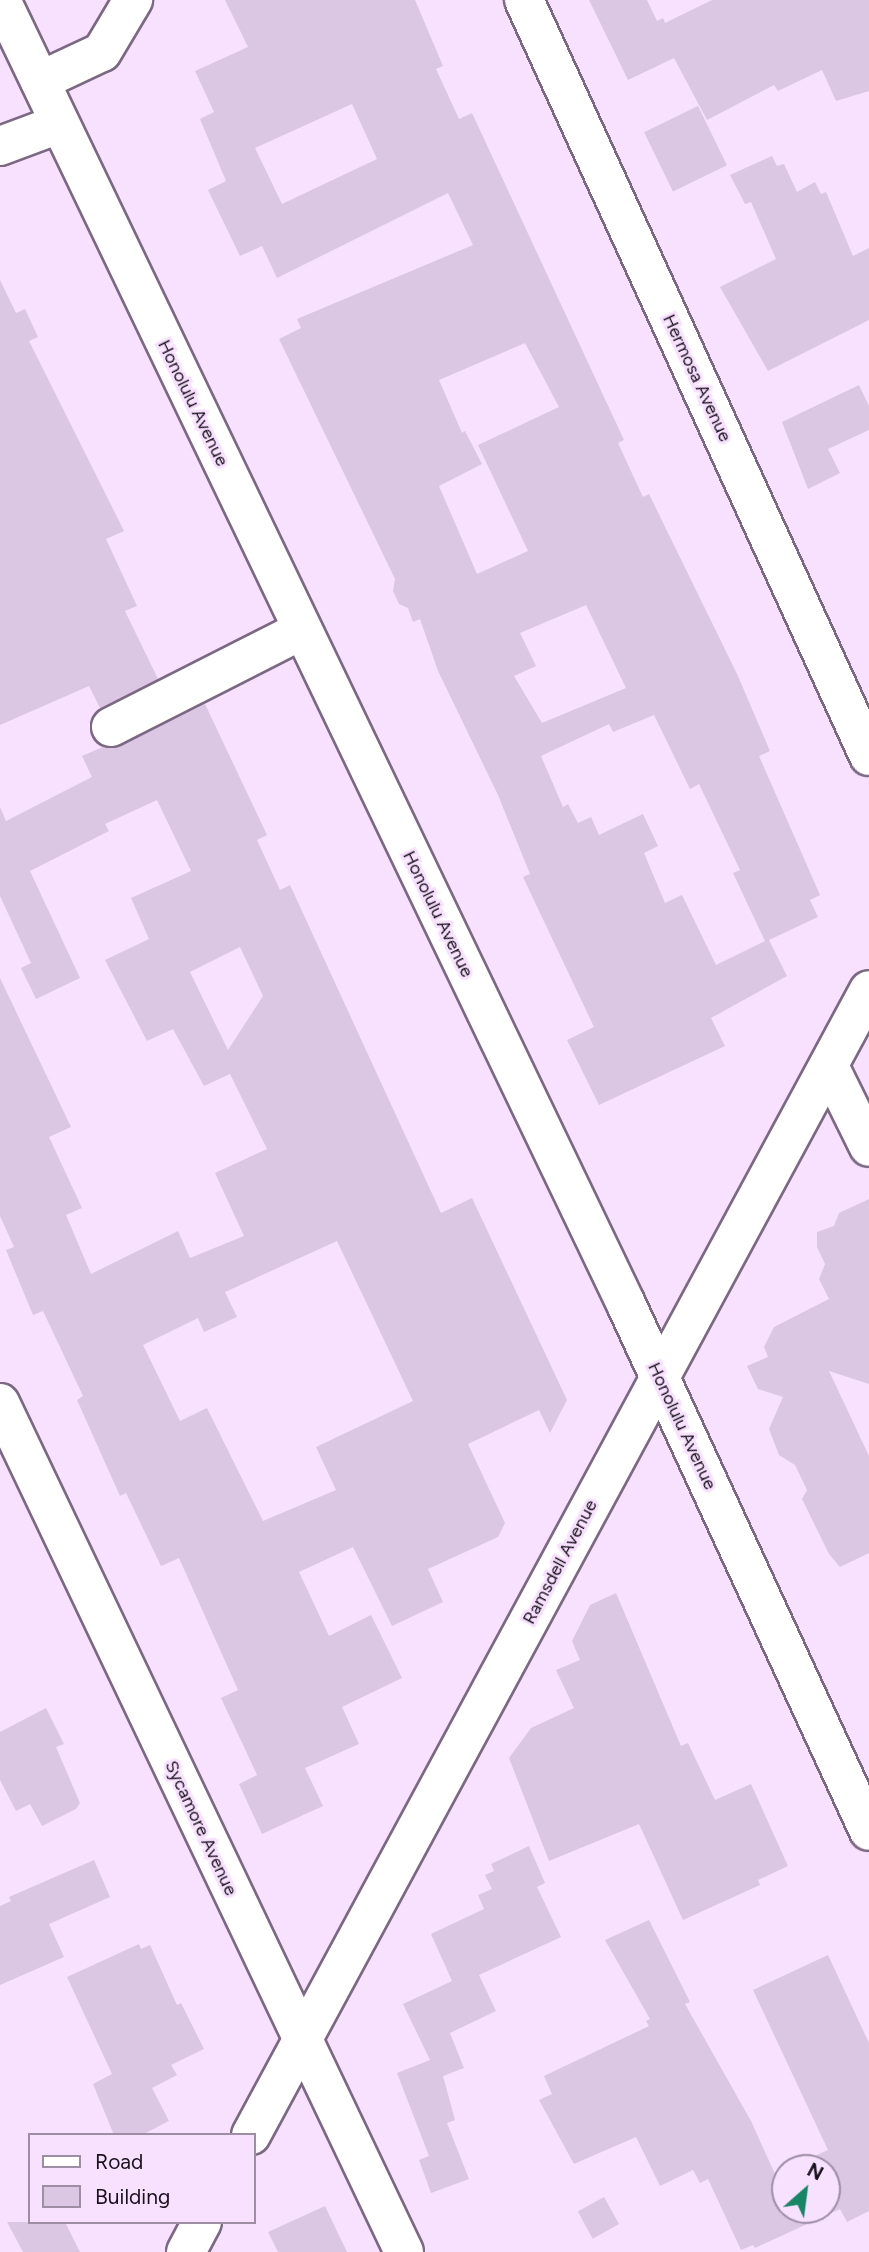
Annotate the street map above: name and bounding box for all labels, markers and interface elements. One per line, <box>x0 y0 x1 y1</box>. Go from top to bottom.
street label: Hermosa Avenue <box>658 311 736 445</box>
street label: Honolulu Avenue <box>153 336 233 470</box>
street label: Honolulu Avenue <box>398 847 478 981</box>
street label: Honolulu Avenue <box>643 1359 721 1493</box>
street label: Ramsdell Avenue <box>518 1496 602 1628</box>
street label: Sycamore Avenue <box>160 1757 242 1899</box>
legend <box>28 2133 256 2224</box>
text: Road <box>95 2149 143 2174</box>
north arrow <box>771 2154 841 2224</box>
text: N <box>803 2158 827 2185</box>
text: Building <box>95 2184 170 2209</box>

